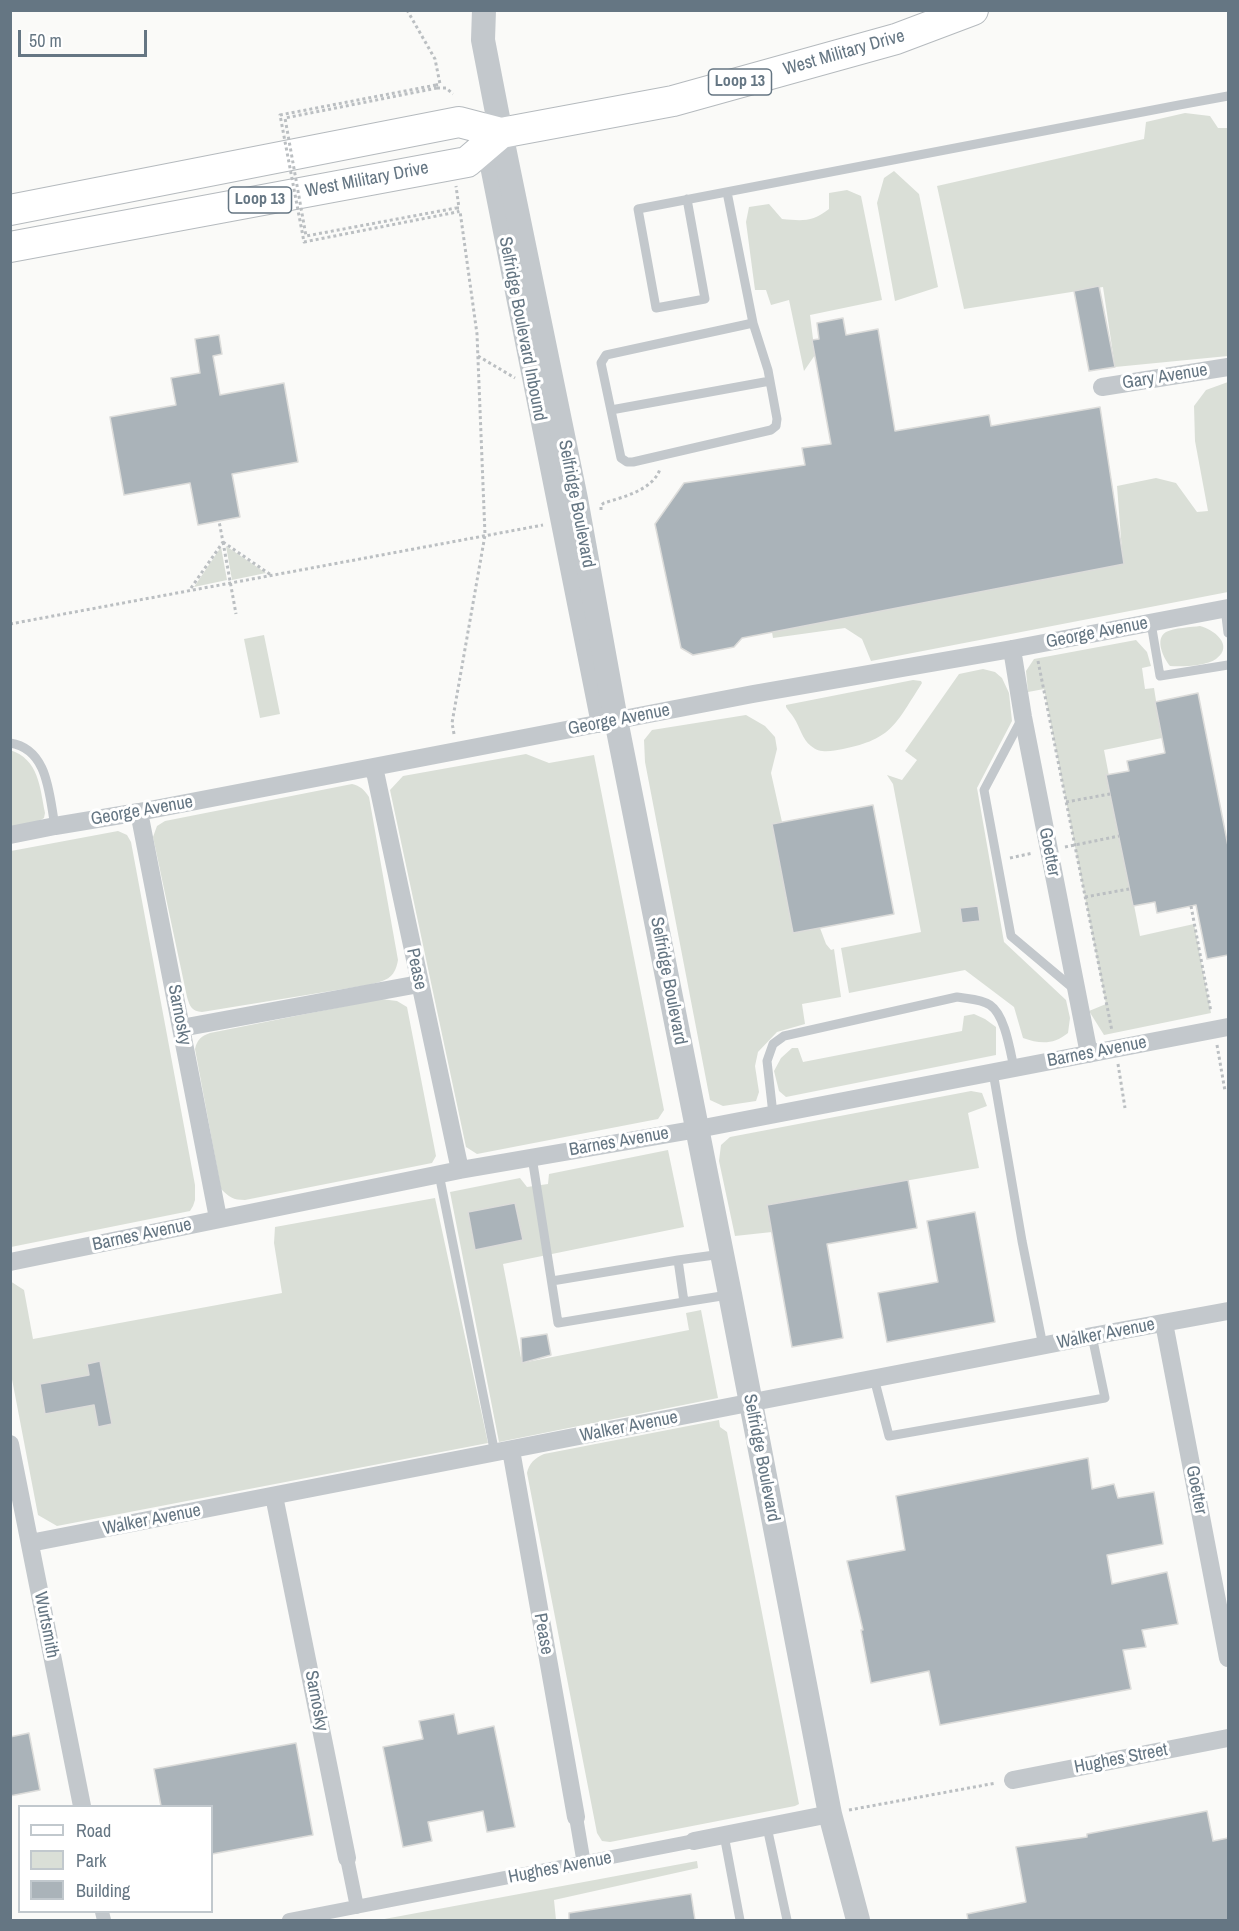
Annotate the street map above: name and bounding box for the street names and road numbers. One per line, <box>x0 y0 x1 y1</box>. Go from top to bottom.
street label: West Military Drive <box>781 25 907 81</box>
road number: Loop 13 <box>708 69 771 95</box>
street label: West Military Drive <box>303 157 431 203</box>
road number: Loop 13 <box>228 187 292 213</box>
street label: Selfridge Boulevard Inbound <box>494 235 550 423</box>
street label: Gary Avenue <box>1121 360 1209 394</box>
street label: Selfridge Boulevard <box>553 438 599 570</box>
street label: George Avenue <box>1044 613 1150 653</box>
street label: George Avenue <box>566 700 672 740</box>
street label: George Avenue <box>89 791 195 831</box>
street label: Goetter <box>1034 826 1064 878</box>
street label: Selfridge Boulevard <box>645 915 691 1047</box>
street label: Pease <box>401 946 431 992</box>
street label: Sarnosky <box>163 983 195 1047</box>
street label: Barnes Avenue <box>1046 1032 1148 1072</box>
street label: Barnes Avenue <box>568 1123 670 1161</box>
street label: Barnes Avenue <box>91 1214 193 1256</box>
street label: Walker Avenue <box>1055 1314 1157 1354</box>
street label: Selfridge Boulevard <box>738 1392 784 1524</box>
street label: Walker Avenue <box>578 1407 680 1447</box>
street label: Goetter <box>1181 1464 1211 1516</box>
street label: Walker Avenue <box>101 1500 203 1540</box>
street label: Wurtsmith <box>29 1590 63 1660</box>
street label: Pease <box>529 1612 557 1656</box>
street label: Sarnosky <box>300 1669 332 1733</box>
street label: Hughes Street <box>1073 1739 1169 1779</box>
street label: Hughes Avenue <box>507 1847 613 1889</box>

